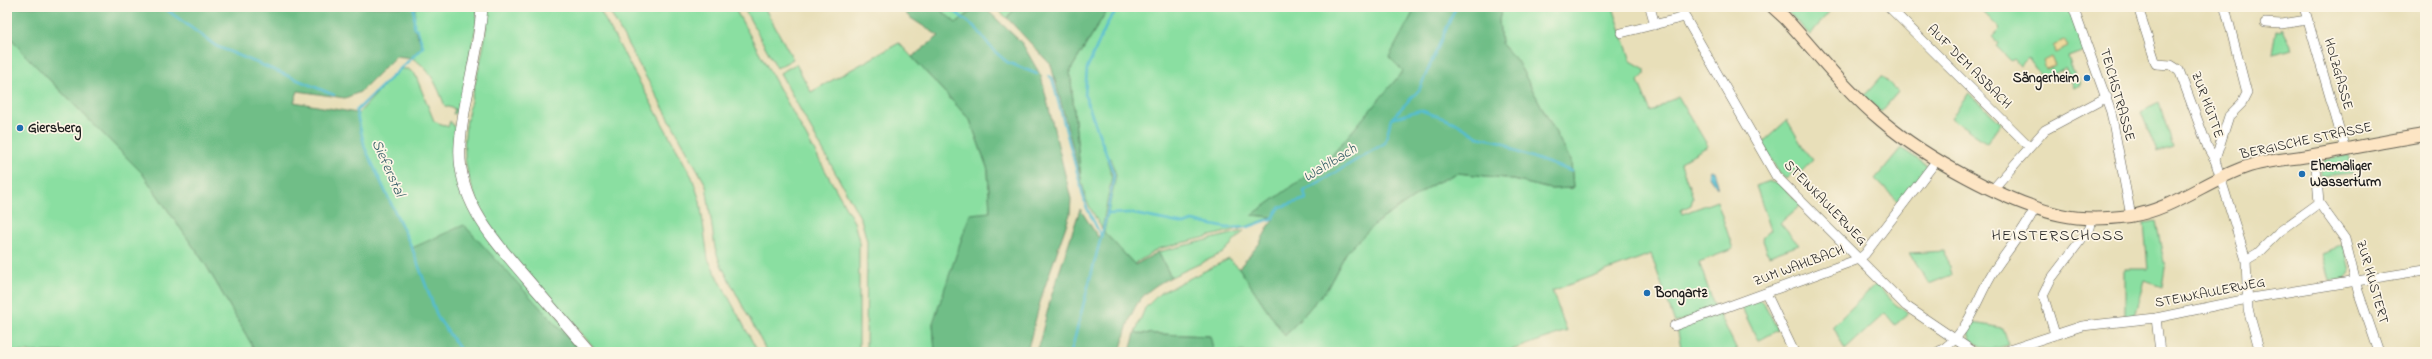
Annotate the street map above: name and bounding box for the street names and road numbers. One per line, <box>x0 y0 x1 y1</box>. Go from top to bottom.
street label: AUF DEM ASBACH <box>1922 20 2016 114</box>
street label: HOLZGASSE <box>2318 36 2358 112</box>
street label: TEICHSTRASSE <box>2094 46 2140 144</box>
street label: ZUR HÜTTE <box>2185 69 2229 141</box>
street label: BERGISCHE STRASSE <box>2237 117 2374 165</box>
street label: STEINKAULERWEG <box>1779 155 1872 251</box>
street label: ZUR HUSTERT <box>2350 238 2394 326</box>
street label: ZUM WAHLBACH <box>1751 240 1847 292</box>
street label: STEINKAULERWEG <box>2153 272 2267 314</box>

